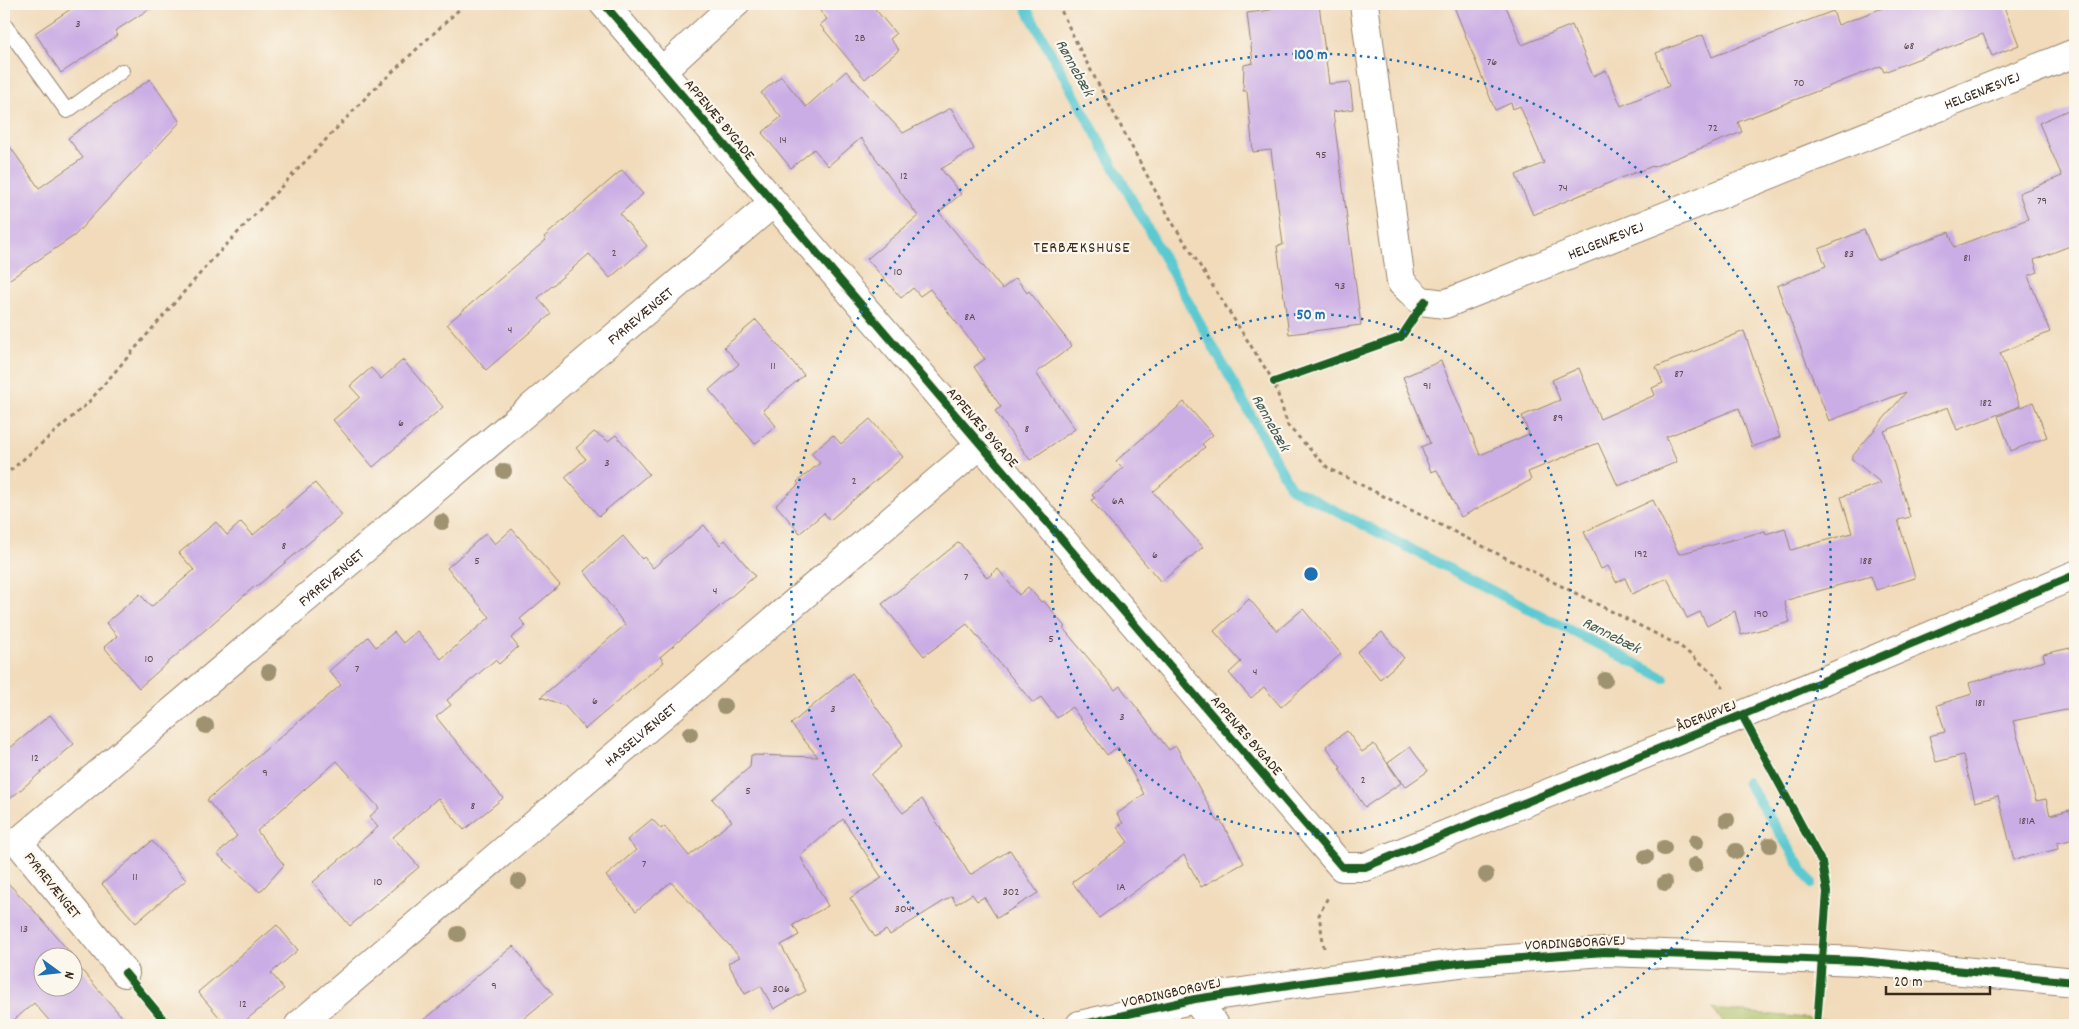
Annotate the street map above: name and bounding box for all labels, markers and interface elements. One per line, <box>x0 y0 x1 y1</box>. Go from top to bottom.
house number: 3 <box>75 16 81 33</box>
house number: 2B <box>855 30 866 47</box>
water label: Rønnebæk <box>1049 35 1100 102</box>
house number: 68 <box>1904 38 1915 55</box>
text: 100 m <box>1294 45 1328 67</box>
house number: 76 <box>1487 54 1497 71</box>
street label: HELGENÆSVEJ <box>1941 67 2024 117</box>
street label: APPENÆS BYGADE <box>678 75 759 166</box>
house number: 70 <box>1793 75 1805 92</box>
house number: 72 <box>1708 120 1718 137</box>
house number: 14 <box>779 132 787 149</box>
house number: 95 <box>1315 147 1327 164</box>
house number: 12 <box>900 168 908 185</box>
house number: 74 <box>1558 180 1568 197</box>
house number: 79 <box>2037 193 2047 210</box>
street label: HELGENÆSVEJ <box>1565 217 1647 267</box>
district label: TERBÆKSHUSE <box>1034 237 1130 260</box>
house number: 2 <box>611 245 617 262</box>
house number: 83 <box>1844 246 1854 263</box>
house number: 81 <box>1963 250 1971 267</box>
house number: 10 <box>893 264 903 281</box>
house number: 93 <box>1335 278 1345 295</box>
street label: FYRREVÆNGET <box>604 283 679 351</box>
text: 50 m <box>1297 305 1325 327</box>
house number: 8A <box>964 309 976 326</box>
house number: 4 <box>508 322 513 339</box>
house number: 11 <box>770 358 776 375</box>
house number: 87 <box>1674 366 1684 383</box>
house number: 91 <box>1423 378 1431 395</box>
street label: APPENÆS BYGADE <box>940 383 1023 474</box>
water label: Rønnebæk <box>1245 390 1296 457</box>
house number: 182 <box>1980 395 1992 412</box>
house number: 89 <box>1553 410 1563 427</box>
house number: 6 <box>398 415 404 432</box>
house number: 8 <box>1025 421 1030 438</box>
house number: 3 <box>604 455 610 472</box>
house number: 2 <box>851 473 857 490</box>
house number: 6A <box>1112 493 1125 510</box>
house number: 8 <box>282 538 287 555</box>
street label: FYRREVÆNGET <box>294 544 370 613</box>
house number: 192 <box>1634 546 1648 563</box>
house number: 6 <box>1152 547 1158 564</box>
house number: 5 <box>474 553 480 570</box>
house number: 188 <box>1860 553 1872 570</box>
centre of rings <box>1302 565 1320 583</box>
house number: 7 <box>964 569 969 586</box>
house number: 4 <box>713 583 718 600</box>
house number: 190 <box>1754 606 1768 623</box>
water label: Rønnebæk <box>1578 612 1645 661</box>
house number: 5 <box>1048 631 1054 648</box>
house number: 10 <box>144 651 154 668</box>
house number: 7 <box>355 661 360 678</box>
house number: 4 <box>1253 664 1258 681</box>
street label: APPENÆS BYGADE <box>1204 691 1287 782</box>
house number: 6 <box>592 693 598 710</box>
street label: ÅDERUPVEJ <box>1673 695 1740 739</box>
house number: 181 <box>1975 695 1985 712</box>
street label: HASSELVÆNGET <box>600 699 682 773</box>
house number: 3 <box>830 701 836 718</box>
house number: 3 <box>1119 709 1125 726</box>
house number: 12 <box>31 750 39 767</box>
house number: 9 <box>262 765 268 782</box>
house number: 2 <box>1360 772 1366 789</box>
house number: 5 <box>745 783 751 800</box>
house number: 8 <box>471 798 476 815</box>
house number: 181A <box>2019 813 2036 830</box>
street label: FYRREVÆNGET <box>18 848 85 924</box>
house number: 7 <box>642 856 647 873</box>
house number: 11 <box>132 869 138 886</box>
house number: 10 <box>373 874 383 891</box>
house number: 1A <box>1116 879 1126 896</box>
house number: 302 <box>1002 884 1020 901</box>
house number: 304 <box>895 901 911 918</box>
house number: 13 <box>20 921 28 938</box>
street label: VORDINGBORGVEJ <box>1524 930 1626 958</box>
north arrow <box>32 946 82 996</box>
scale bar <box>1886 964 1990 996</box>
text: N <box>58 969 79 981</box>
text: 20 m <box>1894 972 1922 994</box>
street label: VORDINGBORGVEJ <box>1120 973 1223 1015</box>
house number: 9 <box>491 978 497 995</box>
house number: 306 <box>772 981 790 998</box>
house number: 12 <box>239 996 247 1013</box>

